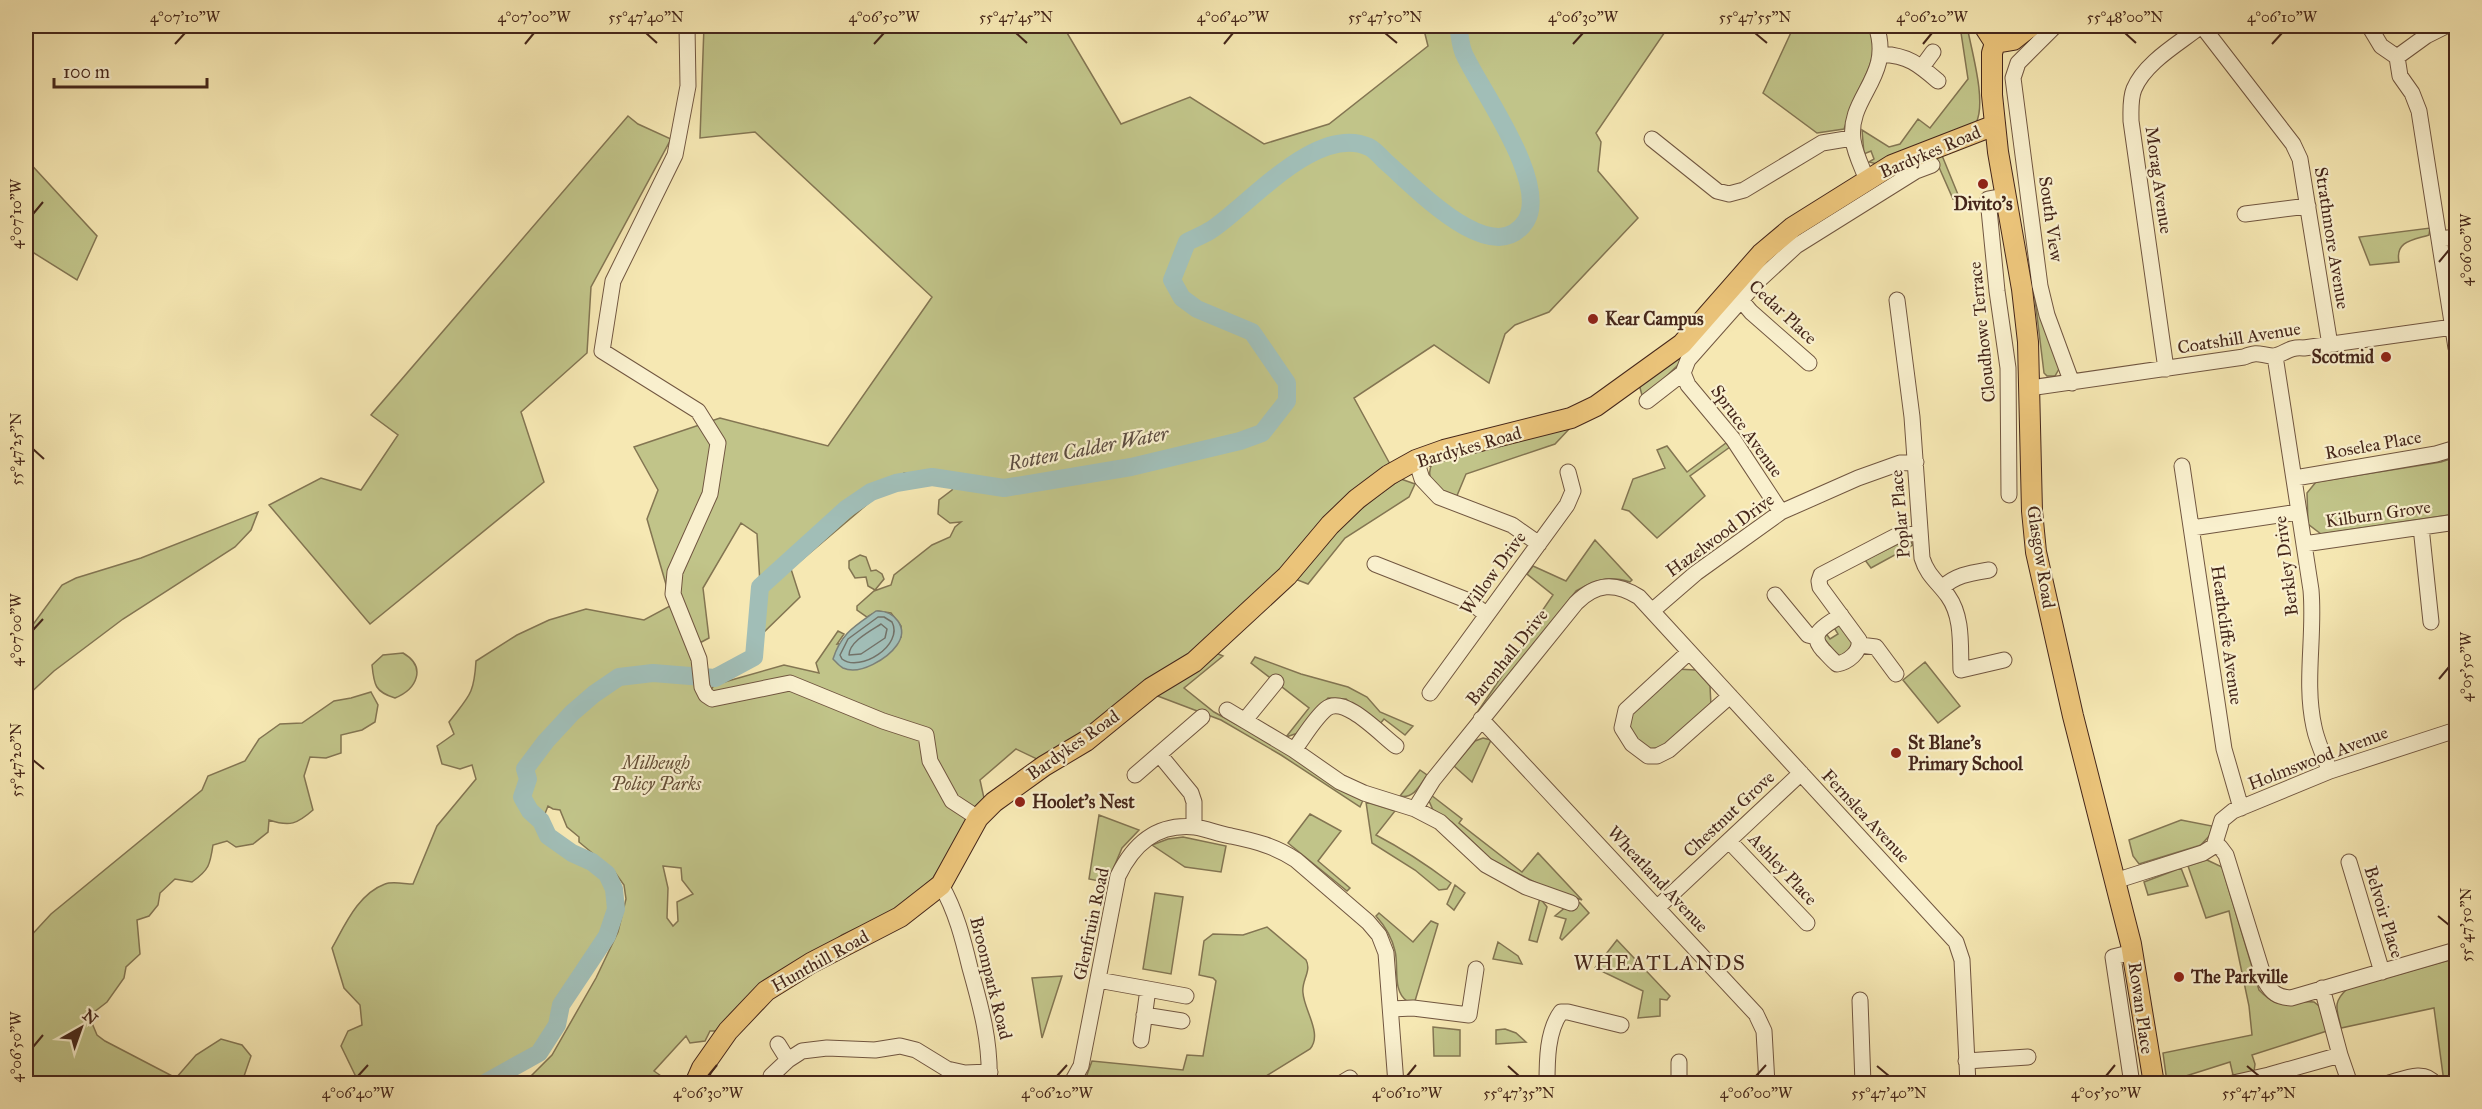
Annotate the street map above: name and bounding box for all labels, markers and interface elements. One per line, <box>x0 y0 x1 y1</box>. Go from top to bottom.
text: 4°07'10"W <box>150 8 221 26</box>
text: 4°07'00"W <box>498 8 571 26</box>
text: 55°47'40"N <box>608 8 684 26</box>
text: 4°06'50"W <box>849 8 920 26</box>
text: 55°47'45"N <box>979 8 1053 26</box>
text: 4°06'40"W <box>1197 8 1270 26</box>
text: 55°47'50"N <box>1348 8 1422 26</box>
text: 4°06'30"W <box>1548 8 1619 26</box>
text: 55°47'55"N <box>1719 8 1792 26</box>
text: 4°06'20"W <box>1896 8 1968 26</box>
text: 55°48'00"N <box>2087 8 2164 26</box>
text: 4°06'10"W <box>2247 8 2318 26</box>
scale bar <box>54 51 207 89</box>
text: 100 m <box>63 61 110 83</box>
street label: Bardykes Road <box>1876 121 1984 183</box>
street label: Morag Avenue <box>2140 125 2177 235</box>
street label: Strathmore Avenue <box>2310 165 2354 311</box>
street label: South View <box>2034 175 2068 263</box>
marker: Divito's <box>1976 177 1990 191</box>
text: 4°07'10"W <box>7 178 25 249</box>
place label: Divito's <box>1953 193 2013 215</box>
text: 4°06'00"W <box>2457 213 2475 286</box>
street label: Cloudhowe Terrace <box>1964 260 2000 404</box>
street label: Cedar Place <box>1744 275 1822 349</box>
place label: Kear Campus <box>1605 308 1704 331</box>
marker: Kear Campus <box>1586 312 1600 326</box>
street label: Coatshill Avenue <box>2176 317 2302 359</box>
place label: Scotmid <box>2311 346 2375 368</box>
marker: Scotmid <box>2379 350 2393 364</box>
street label: Spruce Avenue <box>1706 381 1788 481</box>
text: 55°47'25"N <box>7 412 25 485</box>
water label: Rotten Calder Water <box>1005 420 1172 476</box>
street label: Bardykes Road <box>1414 422 1524 472</box>
street label: Roselea Place <box>2323 426 2423 464</box>
street label: Poplar Place <box>1885 469 1915 559</box>
street label: Hazelwood Drive <box>1662 488 1778 582</box>
street label: Kilburn Grove <box>2324 496 2432 532</box>
street label: Glasgow Road <box>2021 504 2060 610</box>
street label: Berkley Drive <box>2269 515 2303 617</box>
street label: Willow Drive <box>1455 527 1531 619</box>
street label: Heathcliffe Avenue <box>2206 564 2248 706</box>
text: 4°07'00"W <box>7 593 25 666</box>
street label: Baronhall Drive <box>1461 604 1553 710</box>
text: 4°05'50"W <box>2457 631 2475 702</box>
street label: Bardykes Road <box>1022 705 1124 785</box>
street label: Holmswood Avenue <box>2245 721 2391 795</box>
text: 55°47'20"N <box>7 722 25 797</box>
place label: St Blane's Primary School <box>1908 732 2024 776</box>
marker: St Blane's Primary School <box>1889 746 1903 760</box>
park label: Milheugh Policy Parks <box>611 752 702 795</box>
street label: Fernslea Avenue <box>1817 765 1915 867</box>
street label: Chestnut Grove <box>1679 766 1779 862</box>
place label: Hoolet's Nest <box>1032 791 1135 813</box>
marker: Hoolet's Nest <box>1013 795 1027 809</box>
street label: Wheatland Avenue <box>1603 821 1713 937</box>
street label: Ashley Place <box>1743 827 1822 910</box>
street label: Belvoir Place <box>2360 863 2408 961</box>
street label: Glenfruin Road <box>1068 866 1114 982</box>
text: 55°47'50"N <box>2457 888 2475 962</box>
street label: Broompark Road <box>965 914 1017 1042</box>
street label: Hunthill Road <box>767 925 873 997</box>
district label: WHEATLANDS <box>1574 950 1746 976</box>
street label: Rowan Place <box>2124 961 2158 1055</box>
place label: The Parkville <box>2190 966 2289 988</box>
marker: The Parkville <box>2172 970 2186 984</box>
north arrow <box>51 998 111 1058</box>
text: N <box>79 1005 102 1029</box>
text: 4°06'50"W <box>7 1011 25 1082</box>
text: 4°06'40"W <box>322 1084 395 1102</box>
text: 4°06'30"W <box>673 1084 744 1102</box>
text: 4°06'20"W <box>1021 1084 1093 1102</box>
text: 4°06'10"W <box>1372 1084 1443 1102</box>
text: 55°47'35"N <box>1483 1084 1555 1102</box>
text: 4°06'00"W <box>1720 1084 1793 1102</box>
text: 55°47'40"N <box>1851 1084 1927 1102</box>
text: 4°05'50"W <box>2071 1084 2142 1102</box>
text: 55°47'45"N <box>2222 1084 2296 1102</box>

